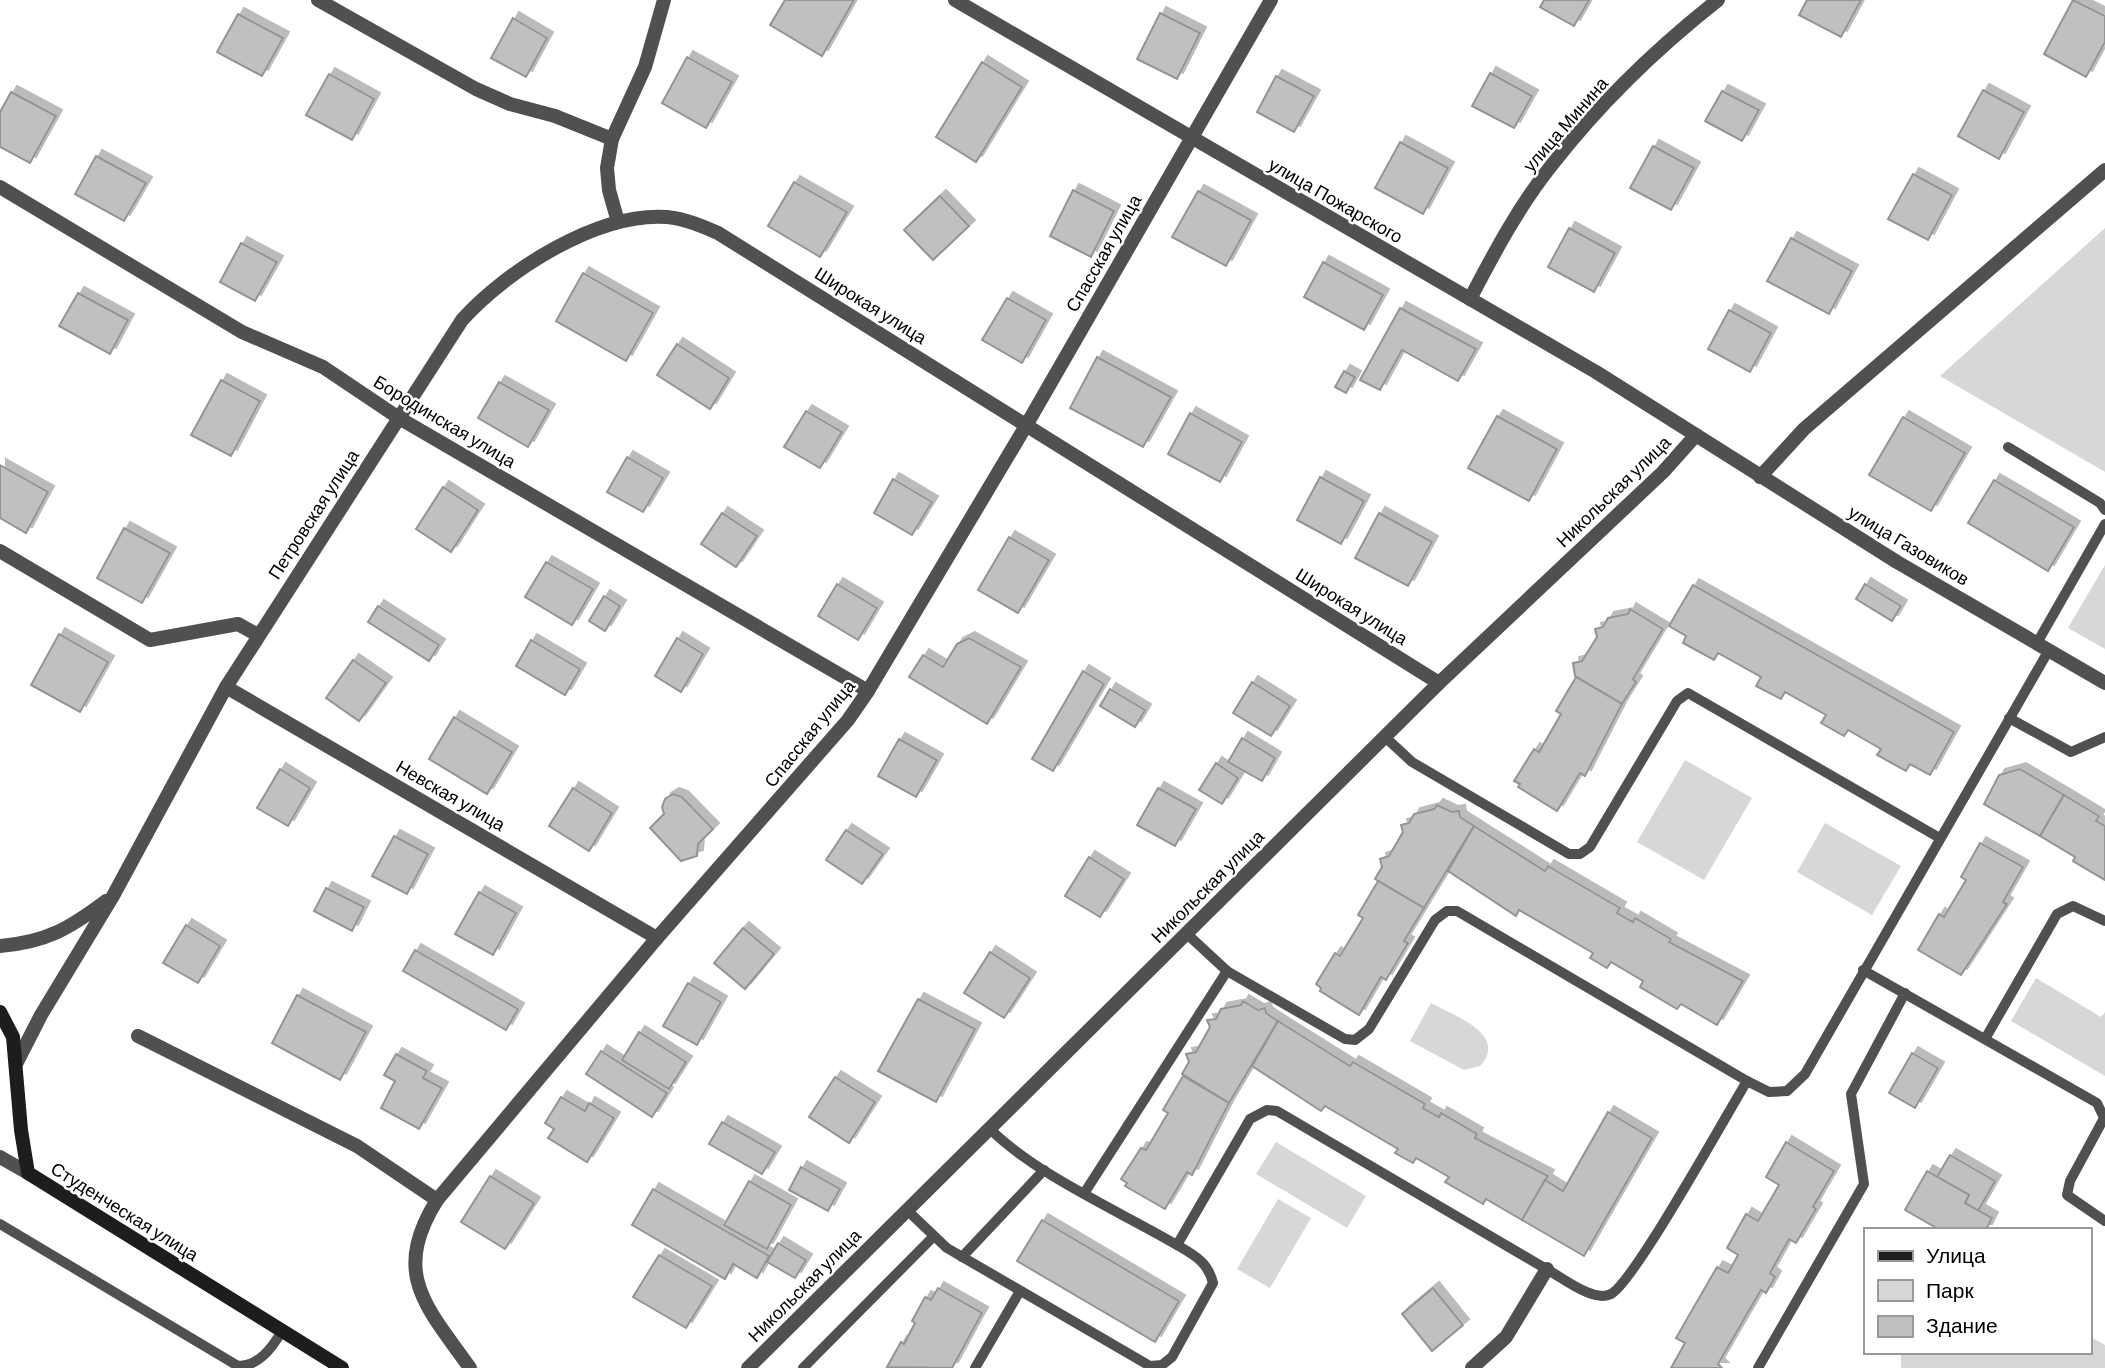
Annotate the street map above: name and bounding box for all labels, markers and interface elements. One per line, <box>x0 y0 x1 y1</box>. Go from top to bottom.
street label: улица Минина <box>1518 71 1613 176</box>
street label: улица Пожарского <box>1265 153 1407 247</box>
street label: Спасская улица <box>1061 190 1146 316</box>
street label: Широкая улица <box>811 262 932 349</box>
street label: Бородинская улица <box>370 370 521 473</box>
street label: Никольская улица <box>1551 430 1676 551</box>
street label: Петровская улица <box>263 444 364 583</box>
street label: улица Газовиков <box>1845 500 1973 590</box>
street label: Широкая улица <box>1292 563 1413 650</box>
street label: Спасская улица <box>759 674 860 791</box>
street label: Невская улица <box>392 755 510 836</box>
street label: Никольская улица <box>1146 824 1269 947</box>
street label: Студенческая улица <box>47 1157 204 1266</box>
street label: Никольская улица <box>743 1223 866 1346</box>
legend <box>1864 1228 2091 1354</box>
text: Улица <box>1926 1242 1986 1267</box>
text: Парк <box>1926 1277 1974 1302</box>
text: Здание <box>1926 1312 1998 1337</box>

